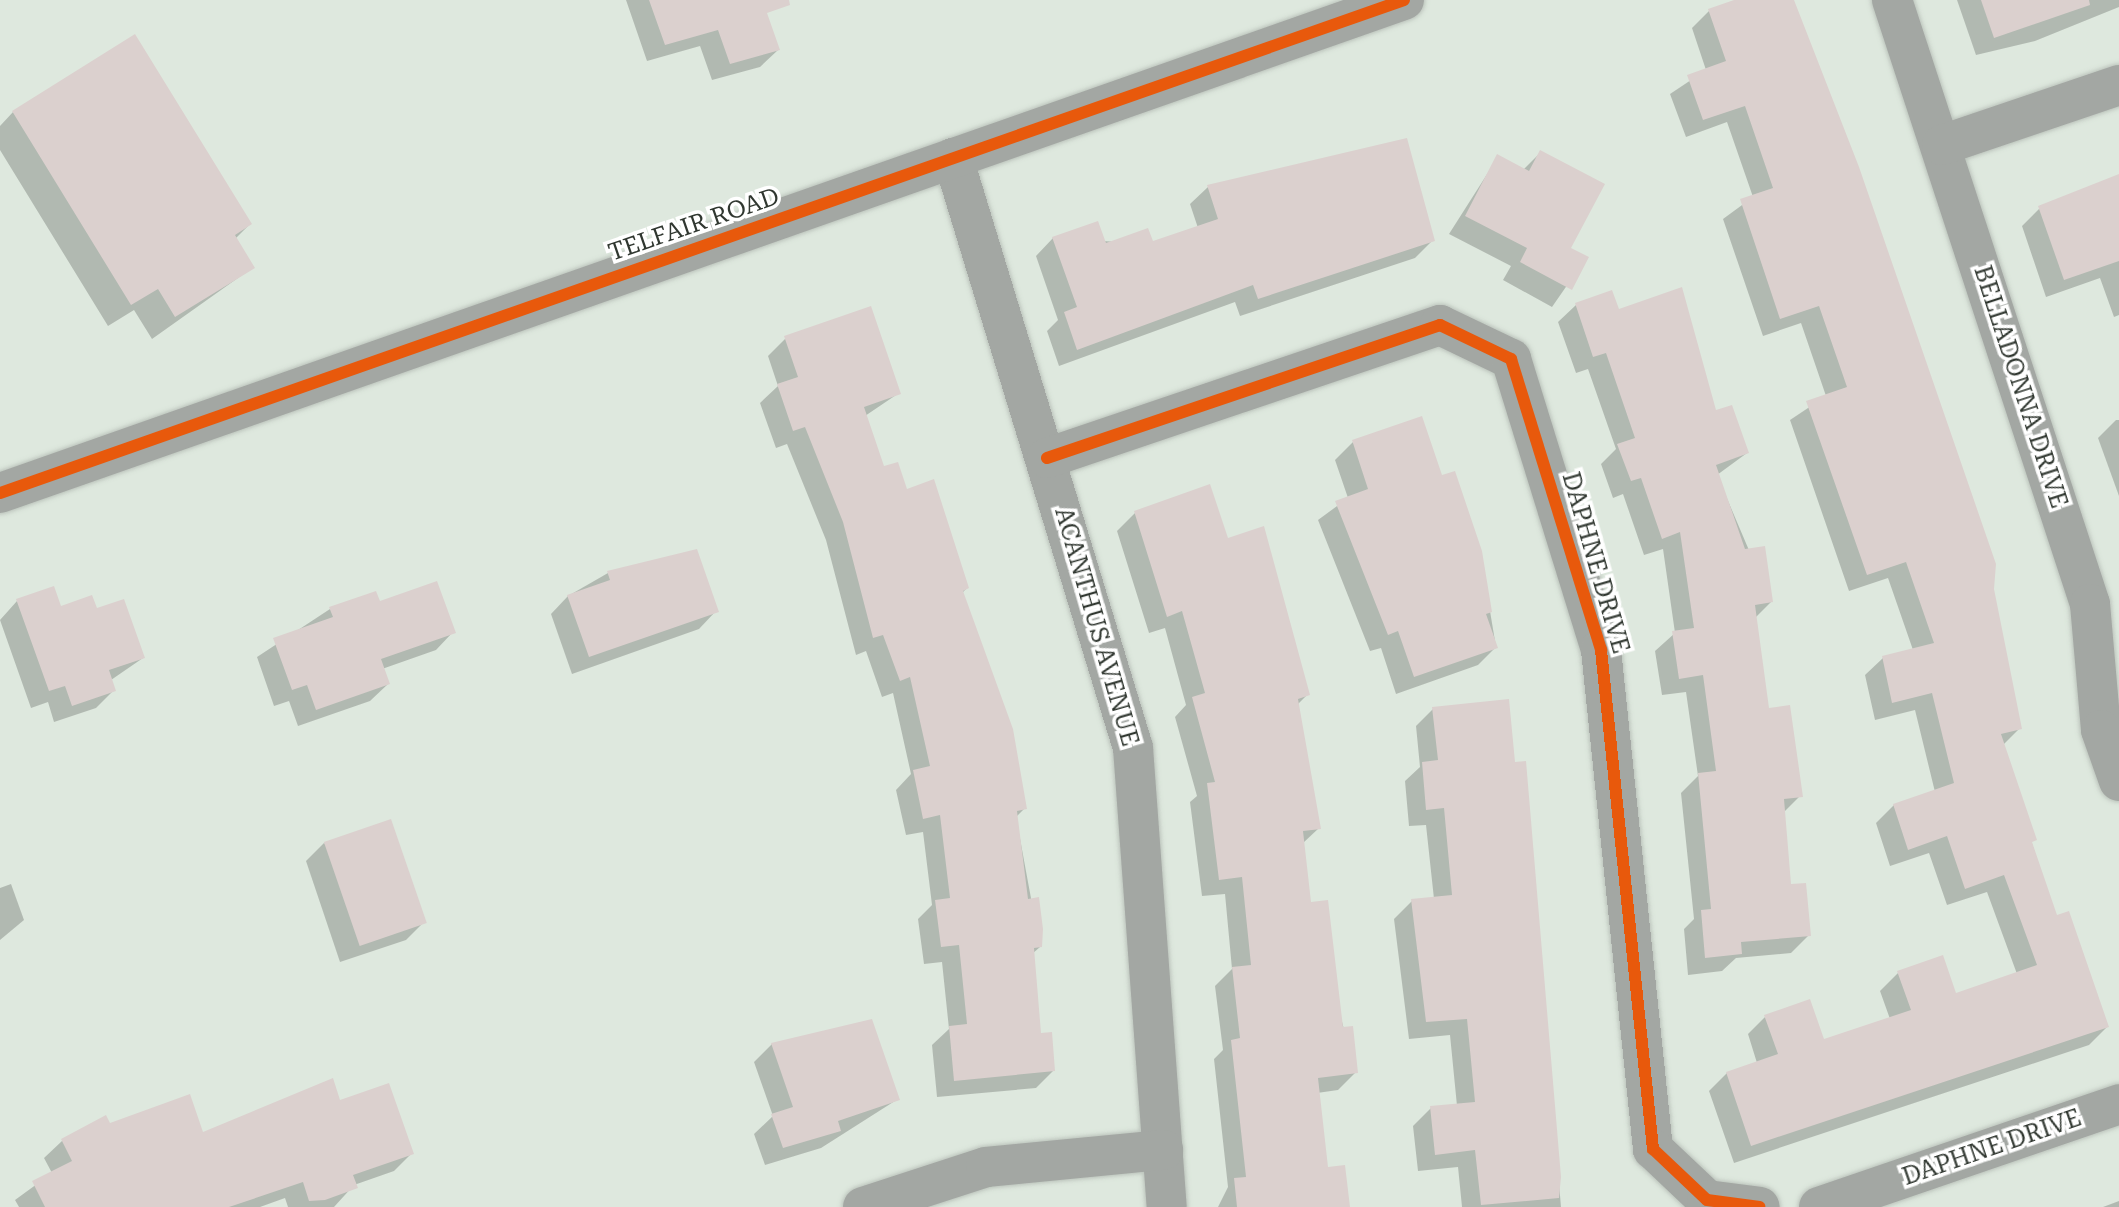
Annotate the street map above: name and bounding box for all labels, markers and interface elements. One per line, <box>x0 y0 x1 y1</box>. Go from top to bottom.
street label: TELFAIR ROAD <box>605 182 783 268</box>
street label: BELLADONNA DRIVE <box>1967 262 2073 512</box>
street label: DAPHNE DRIVE <box>1555 469 1635 657</box>
street label: ACANTHUS AVENUE <box>1048 504 1144 750</box>
street label: DAPHNE DRIVE <box>1899 1104 2085 1192</box>

